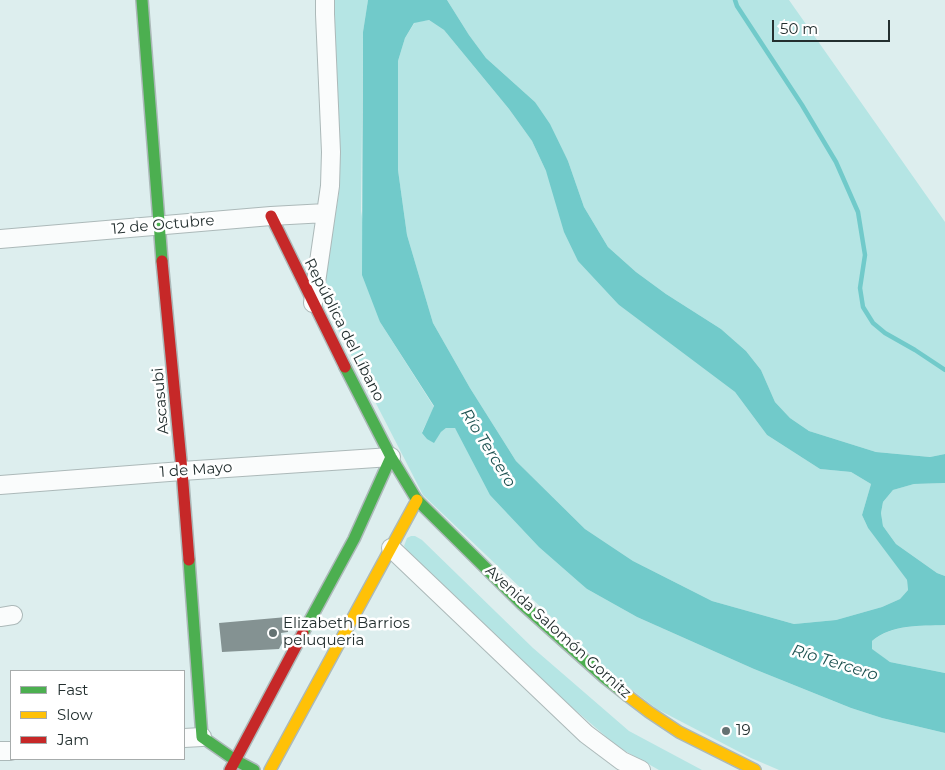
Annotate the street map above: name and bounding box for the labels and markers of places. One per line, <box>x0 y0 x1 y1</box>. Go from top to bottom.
place label: Elizabeth Barrios peluqueria <box>283 615 410 650</box>
marker: Elizabeth Barrios peluqueria <box>267 627 279 639</box>
place label: 19 <box>736 722 751 740</box>
marker: 19 <box>720 725 732 737</box>

